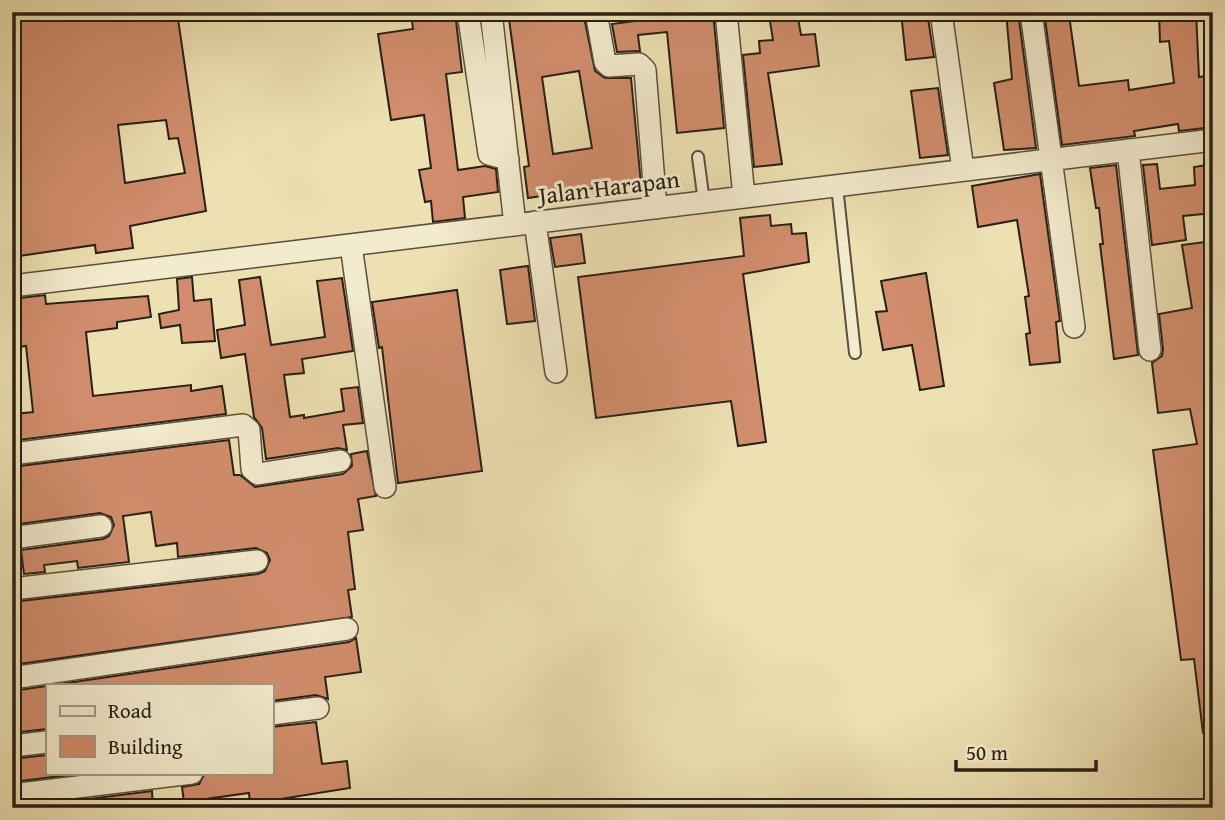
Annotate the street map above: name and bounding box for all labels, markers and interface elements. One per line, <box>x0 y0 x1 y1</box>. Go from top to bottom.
street label: Jalan Harapan <box>534 161 682 213</box>
legend <box>46 684 273 774</box>
text: Road <box>108 695 153 726</box>
scale bar <box>956 729 1096 773</box>
text: Building <box>108 731 183 762</box>
text: 50 m <box>966 737 1008 768</box>

